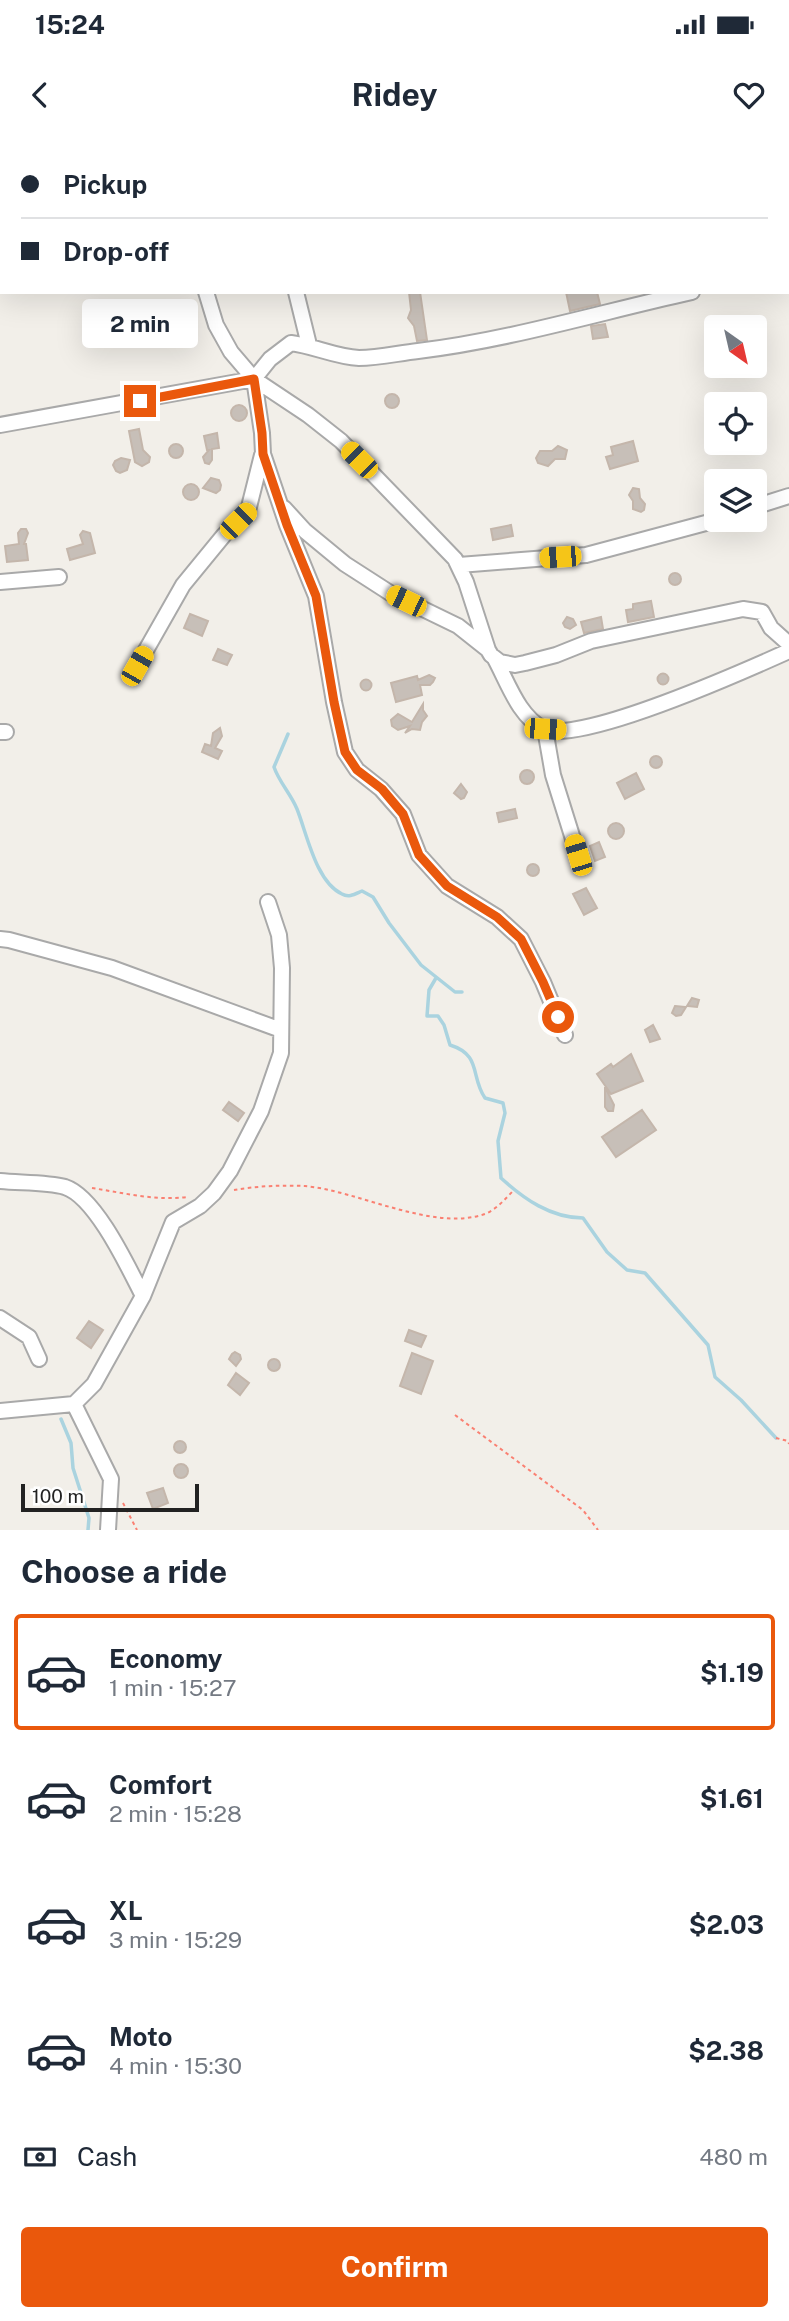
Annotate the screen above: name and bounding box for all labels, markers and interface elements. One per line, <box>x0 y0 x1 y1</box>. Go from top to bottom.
text: 15:24 <box>35 9 105 40</box>
icon: back <box>21 76 59 114</box>
text: Ridey <box>351 76 438 113</box>
icon: heart <box>730 76 768 114</box>
text: Pickup <box>63 169 147 200</box>
text: Drop-off <box>63 236 169 267</box>
callout: 2 min <box>82 300 198 348</box>
text: 2 min <box>110 310 170 337</box>
north arrow <box>704 315 766 378</box>
map controls <box>704 315 767 532</box>
route end <box>124 385 156 417</box>
button: locate <box>704 392 767 455</box>
car <box>337 438 382 482</box>
button: layers <box>704 469 767 532</box>
car <box>216 499 261 543</box>
car <box>539 545 582 569</box>
car <box>383 582 430 620</box>
car <box>118 643 157 689</box>
car <box>524 717 567 741</box>
car <box>562 832 595 878</box>
route start <box>542 1001 574 1033</box>
scale bar <box>21 1481 200 1513</box>
text: 100 m <box>32 1485 84 1507</box>
text: Choose a ride <box>21 1553 227 1590</box>
icon: car <box>25 1641 88 1704</box>
text: Economy <box>109 1643 222 1674</box>
text: $1.19 <box>700 1657 764 1688</box>
text: 1 min · 15:27 <box>109 1674 237 1701</box>
icon: car <box>25 1767 88 1830</box>
text: Comfort <box>109 1769 212 1800</box>
text: $1.61 <box>700 1783 764 1814</box>
text: 2 min · 15:28 <box>109 1800 242 1827</box>
icon: car <box>25 1893 88 1956</box>
text: XL <box>109 1895 143 1926</box>
text: $2.03 <box>689 1909 764 1940</box>
text: 3 min · 15:29 <box>109 1926 242 1953</box>
icon: car <box>25 2019 88 2082</box>
text: Moto <box>109 2021 172 2052</box>
text: $2.38 <box>688 2035 764 2066</box>
text: 4 min · 15:30 <box>109 2052 242 2079</box>
icon: cash <box>21 2138 59 2176</box>
text: Cash <box>77 2141 137 2172</box>
text: 480 m <box>699 2143 768 2170</box>
button: Confirm <box>21 2227 768 2307</box>

